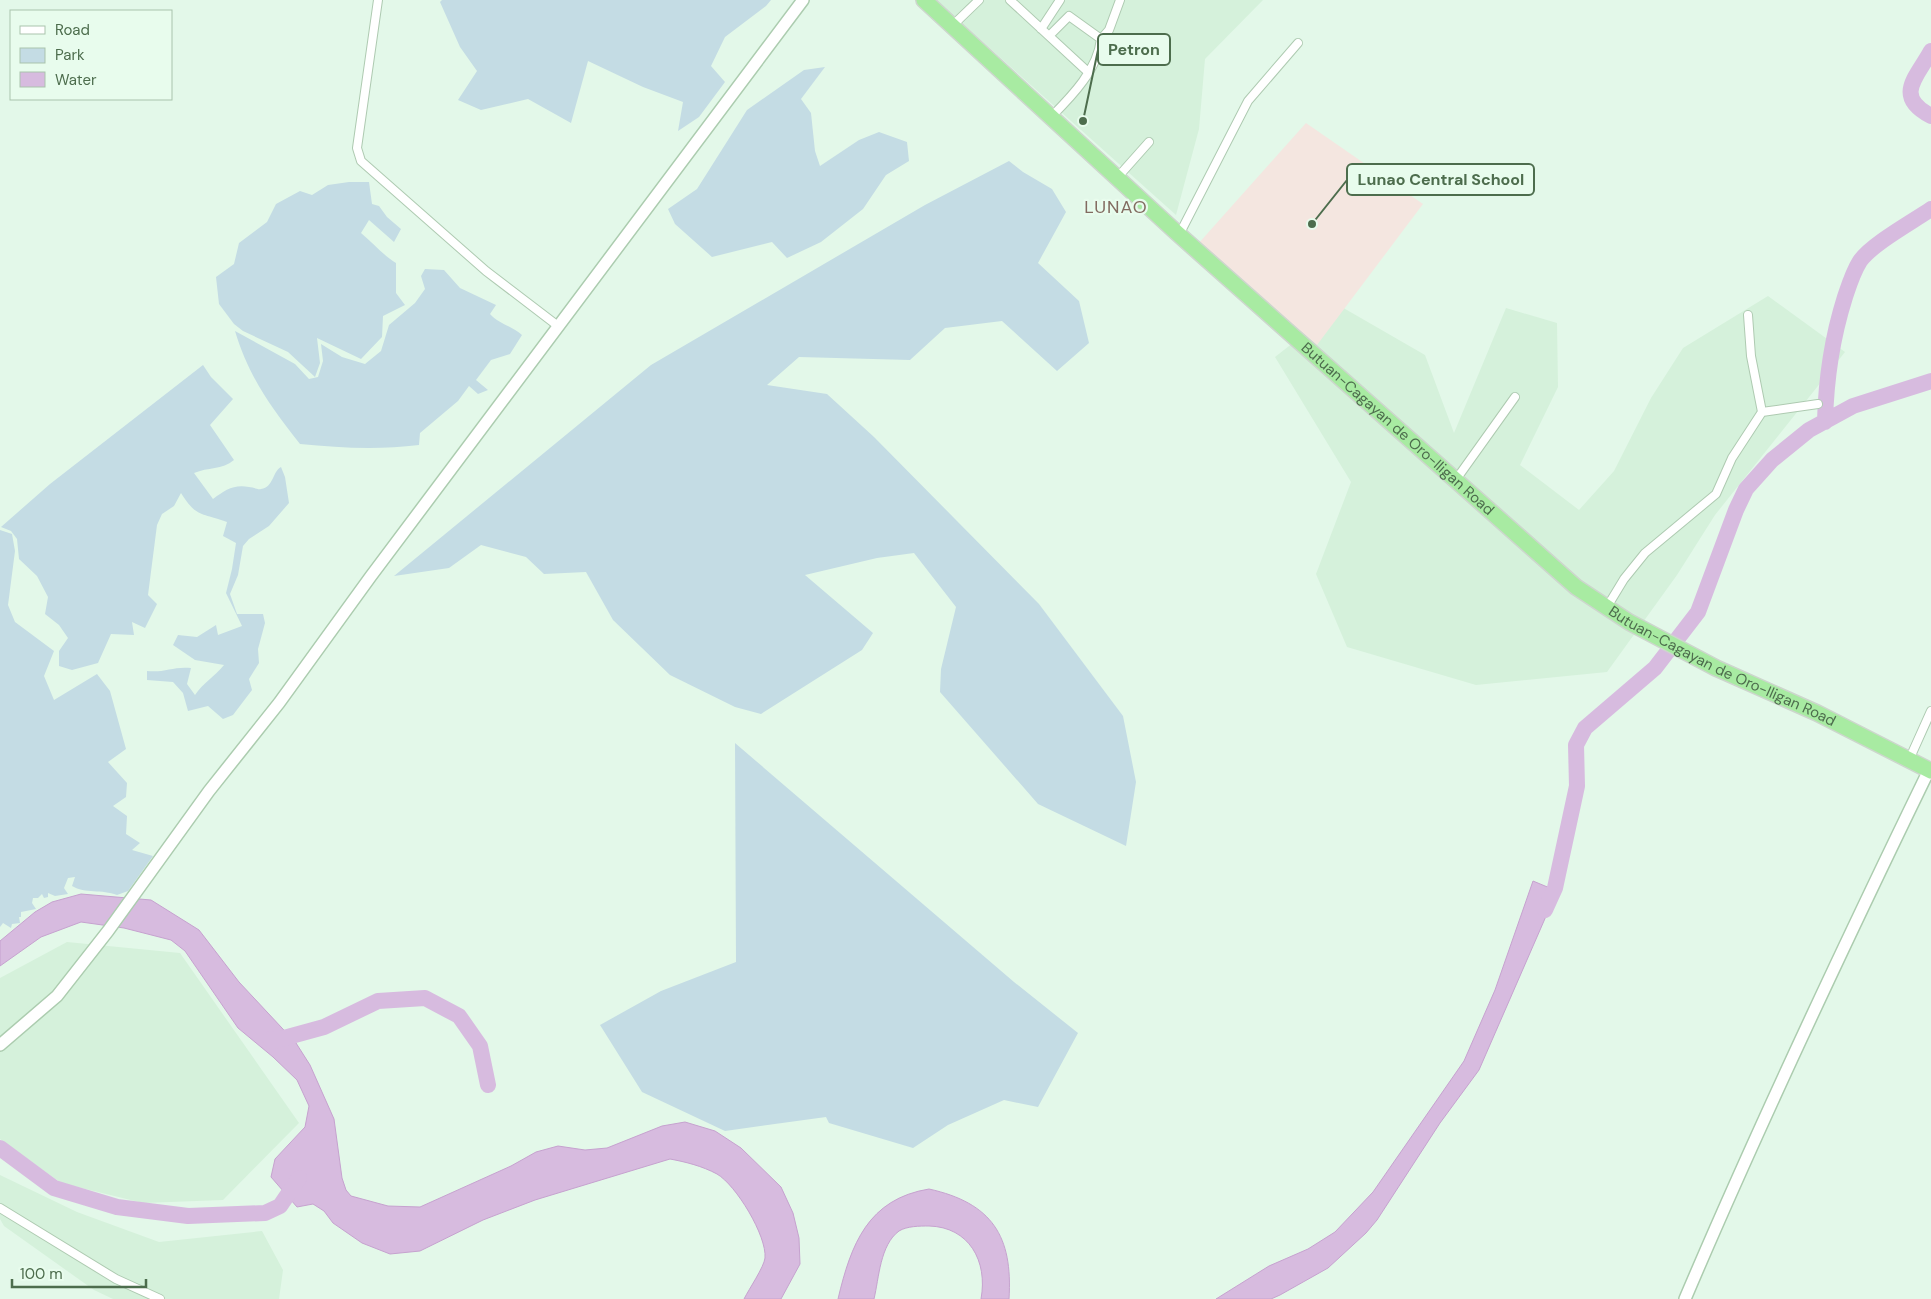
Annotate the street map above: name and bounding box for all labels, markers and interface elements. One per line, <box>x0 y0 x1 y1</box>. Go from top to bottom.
legend <box>10 10 172 100</box>
text: Road <box>55 20 90 40</box>
callout: Petron <box>1098 34 1170 65</box>
text: Petron <box>1108 39 1160 60</box>
text: Park <box>55 45 85 65</box>
text: Water <box>55 70 97 90</box>
callout: Lunao Central School <box>1347 164 1534 195</box>
text: Lunao Central School <box>1358 169 1524 190</box>
district label: LUNAO <box>1084 195 1148 219</box>
street label: Butuan-Cagayan de Oro-Iligan Road <box>1297 338 1498 520</box>
street label: Butuan-Cagayan de Oro-Iligan Road <box>1605 601 1839 731</box>
scale bar <box>12 1256 146 1288</box>
text: 100 m <box>20 1264 63 1284</box>

